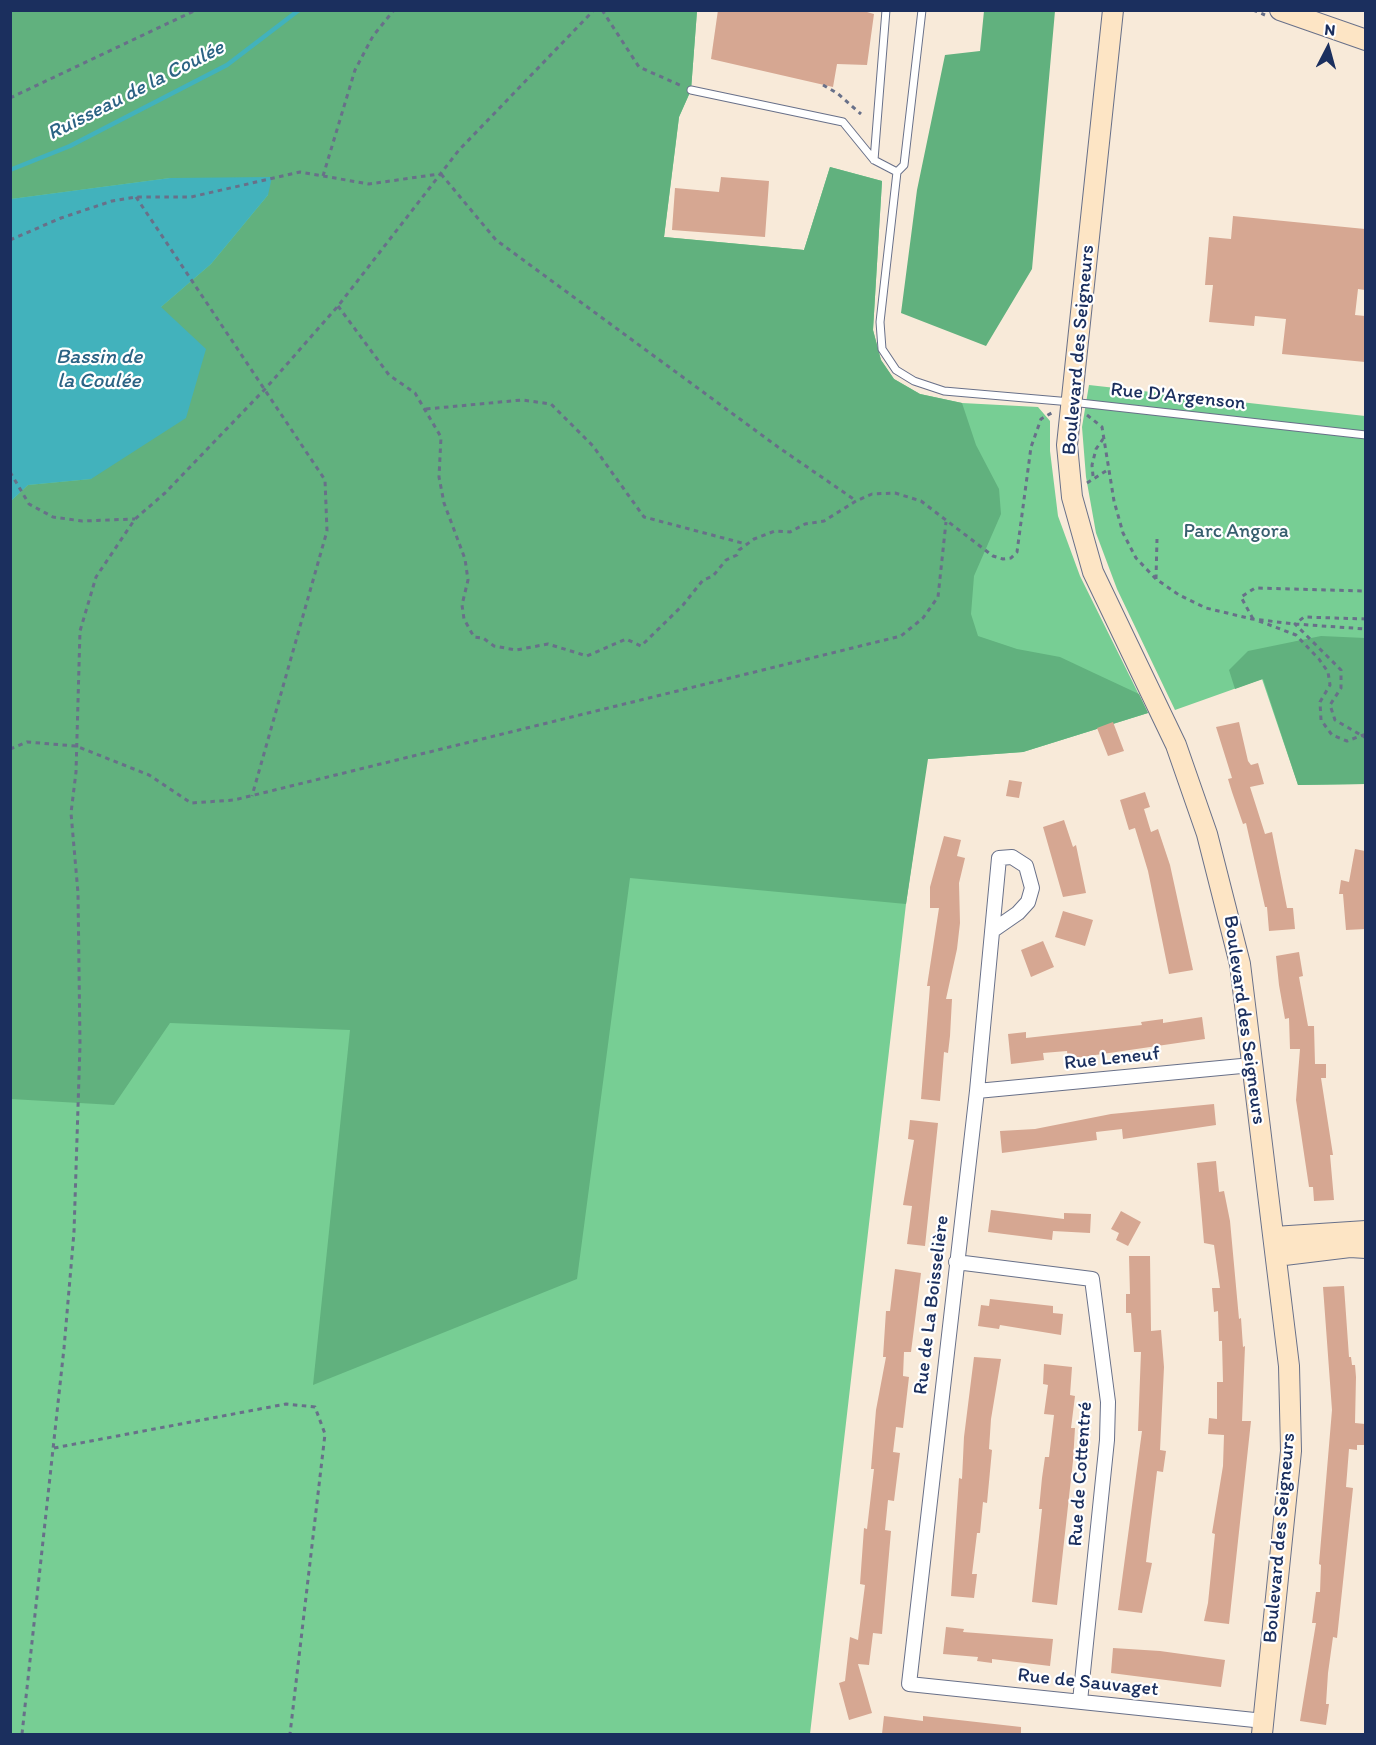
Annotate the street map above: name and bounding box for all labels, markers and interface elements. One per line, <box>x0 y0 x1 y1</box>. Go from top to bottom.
north arrow <box>1298 18 1358 78</box>
text: N <box>1324 20 1336 40</box>
water label: Ruisseau de la Coulée <box>43 35 229 147</box>
street label: Boulevard des Seigneurs <box>1058 244 1100 456</box>
water label: Bassin de la Coulée <box>56 345 142 395</box>
street label: Rue D'Argenson <box>1109 378 1247 416</box>
park label: Parc Angora <box>1183 520 1289 544</box>
street label: Boulevard des Seigneurs <box>1217 914 1271 1126</box>
street label: Rue Leneuf <box>1063 1042 1161 1076</box>
street label: Rue de La Boisselière <box>909 1214 955 1396</box>
street label: Rue de Cottentré <box>1064 1401 1098 1547</box>
street label: Boulevard des Seigneurs <box>1259 1432 1301 1644</box>
street label: Rue de Sauvaget <box>1016 1664 1160 1702</box>

